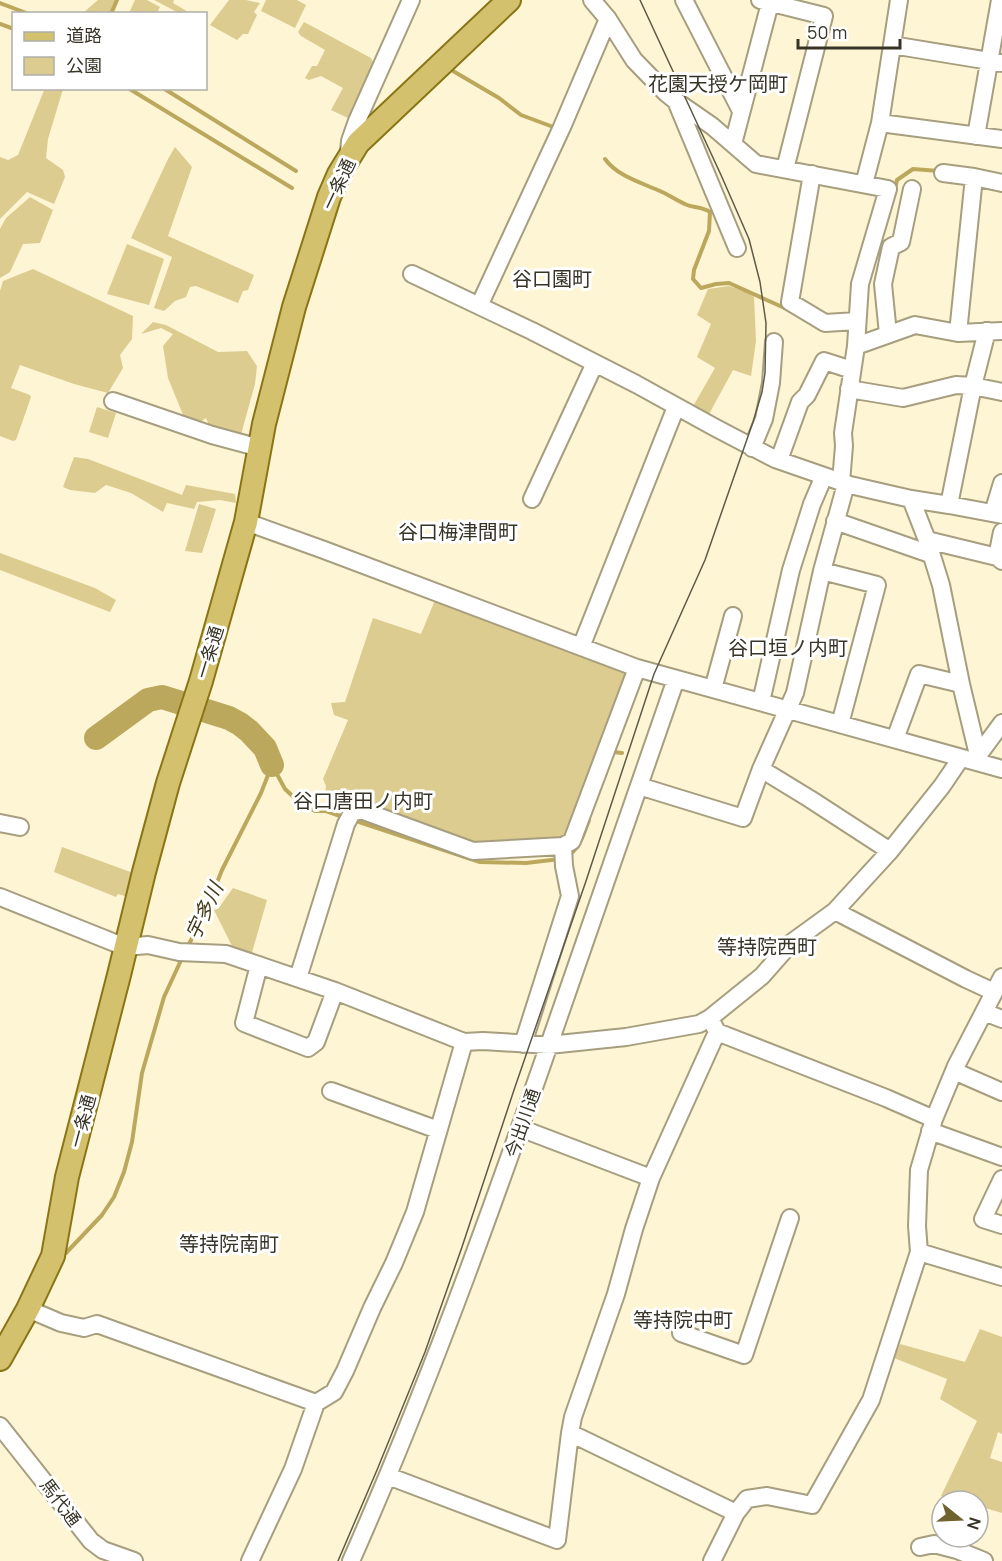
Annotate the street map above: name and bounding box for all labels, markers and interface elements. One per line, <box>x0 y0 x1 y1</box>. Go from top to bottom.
legend <box>12 12 207 90</box>
scale bar <box>798 12 900 50</box>
text: 50 m <box>807 20 847 44</box>
text: 道路 <box>66 23 102 47</box>
text: 公園 <box>66 53 102 77</box>
district label: 花園天授ケ岡町 <box>648 70 788 97</box>
street label: 一条通 <box>316 154 360 214</box>
district label: 谷口園町 <box>512 265 592 292</box>
district label: 谷口梅津間町 <box>398 518 518 545</box>
street label: 一条通 <box>190 623 228 681</box>
district label: 谷口垣ノ内町 <box>728 634 848 661</box>
district label: 谷口唐田ノ内町 <box>293 787 433 814</box>
water label: 宇多川 <box>179 876 230 944</box>
district label: 等持院西町 <box>717 933 817 960</box>
street label: 今出川通 <box>499 1085 545 1161</box>
street label: 一条通 <box>63 1092 101 1150</box>
district label: 等持院南町 <box>179 1230 279 1257</box>
district label: 等持院中町 <box>633 1306 733 1333</box>
street label: 馬代通 <box>35 1473 87 1531</box>
north arrow <box>930 1489 990 1549</box>
text: N <box>962 1515 987 1533</box>

